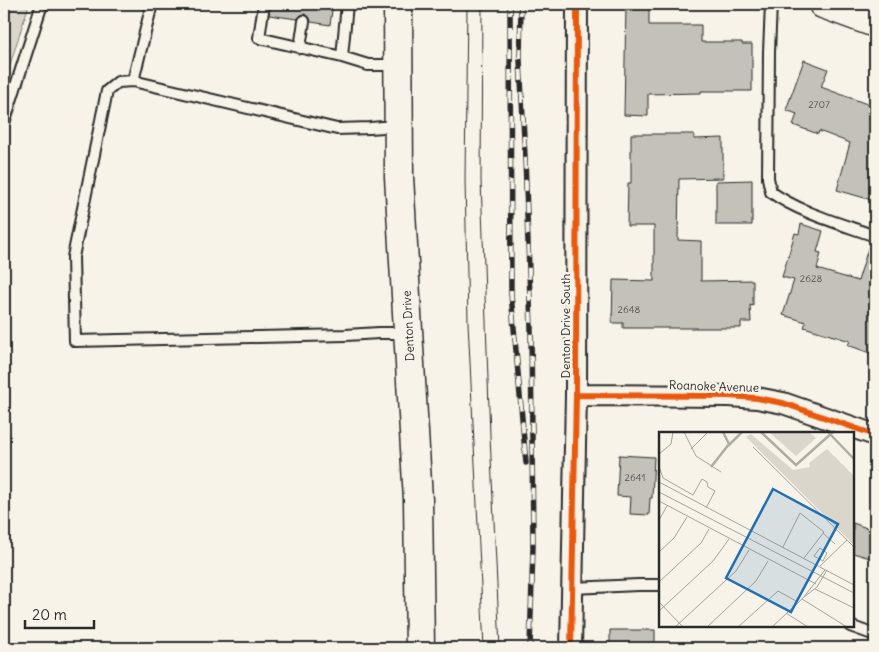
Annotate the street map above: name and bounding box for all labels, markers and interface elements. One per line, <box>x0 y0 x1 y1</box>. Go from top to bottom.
house number: 2707 <box>808 98 830 111</box>
house number: 2628 <box>800 272 822 285</box>
street label: Denton Drive South <box>558 273 573 379</box>
street label: Denton Drive <box>399 290 417 362</box>
house number: 2648 <box>618 303 641 316</box>
street label: Roanoke Avenue <box>669 377 759 395</box>
inset map <box>659 432 854 627</box>
house number: 2641 <box>625 471 645 484</box>
scale bar <box>25 597 94 629</box>
text: 20 m <box>32 605 67 624</box>

